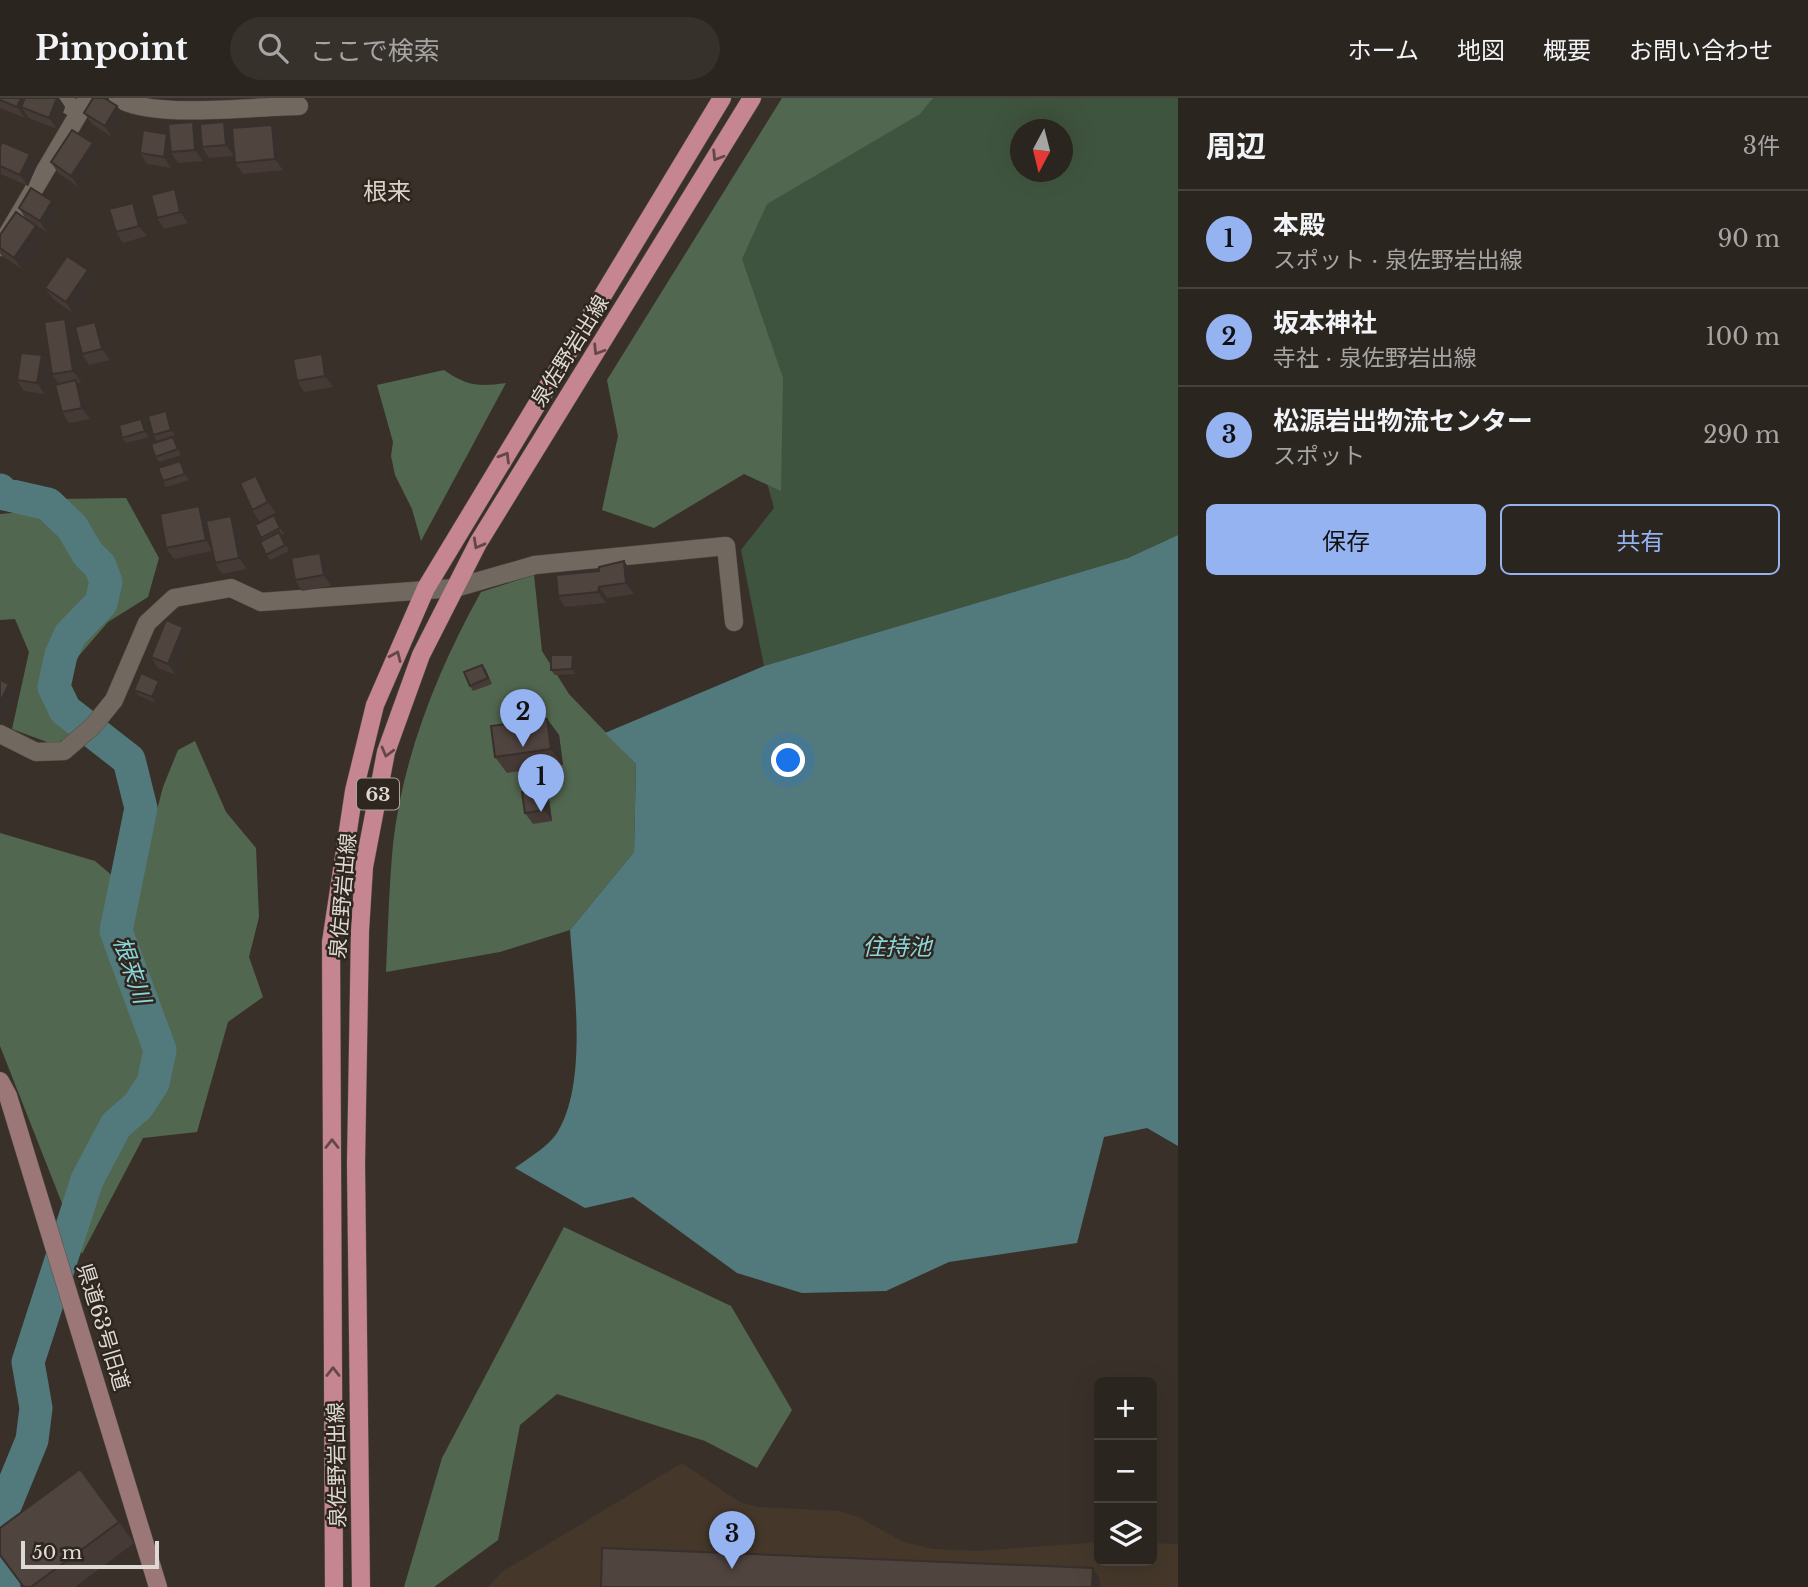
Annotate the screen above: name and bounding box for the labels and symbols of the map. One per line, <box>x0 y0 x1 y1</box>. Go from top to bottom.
north arrow <box>1010 119 1073 182</box>
one-way arrow <box>712 149 725 162</box>
district label: 根来 <box>363 177 411 206</box>
street label: 泉佐野岩出線 <box>526 291 614 411</box>
one-way arrow <box>593 343 606 356</box>
one-way arrow <box>497 451 510 464</box>
one-way arrow <box>473 536 486 549</box>
one-way arrow <box>388 651 402 663</box>
pin: 2 <box>500 689 546 747</box>
your location <box>771 743 805 777</box>
one-way arrow <box>381 745 395 757</box>
pin: 1 <box>518 754 564 812</box>
road number: 63 <box>357 778 399 810</box>
street label: 泉佐野岩出線 <box>325 832 361 960</box>
water label: 根来川 <box>108 933 157 1010</box>
water label: 住持池 <box>863 933 934 961</box>
one-way arrow <box>324 1139 340 1149</box>
street label: 県道63号旧道 <box>71 1260 135 1394</box>
one-way arrow <box>325 1366 341 1377</box>
street label: 泉佐野岩出線 <box>323 1402 351 1528</box>
pin: 3 <box>709 1511 755 1569</box>
scale bar <box>21 1538 159 1570</box>

